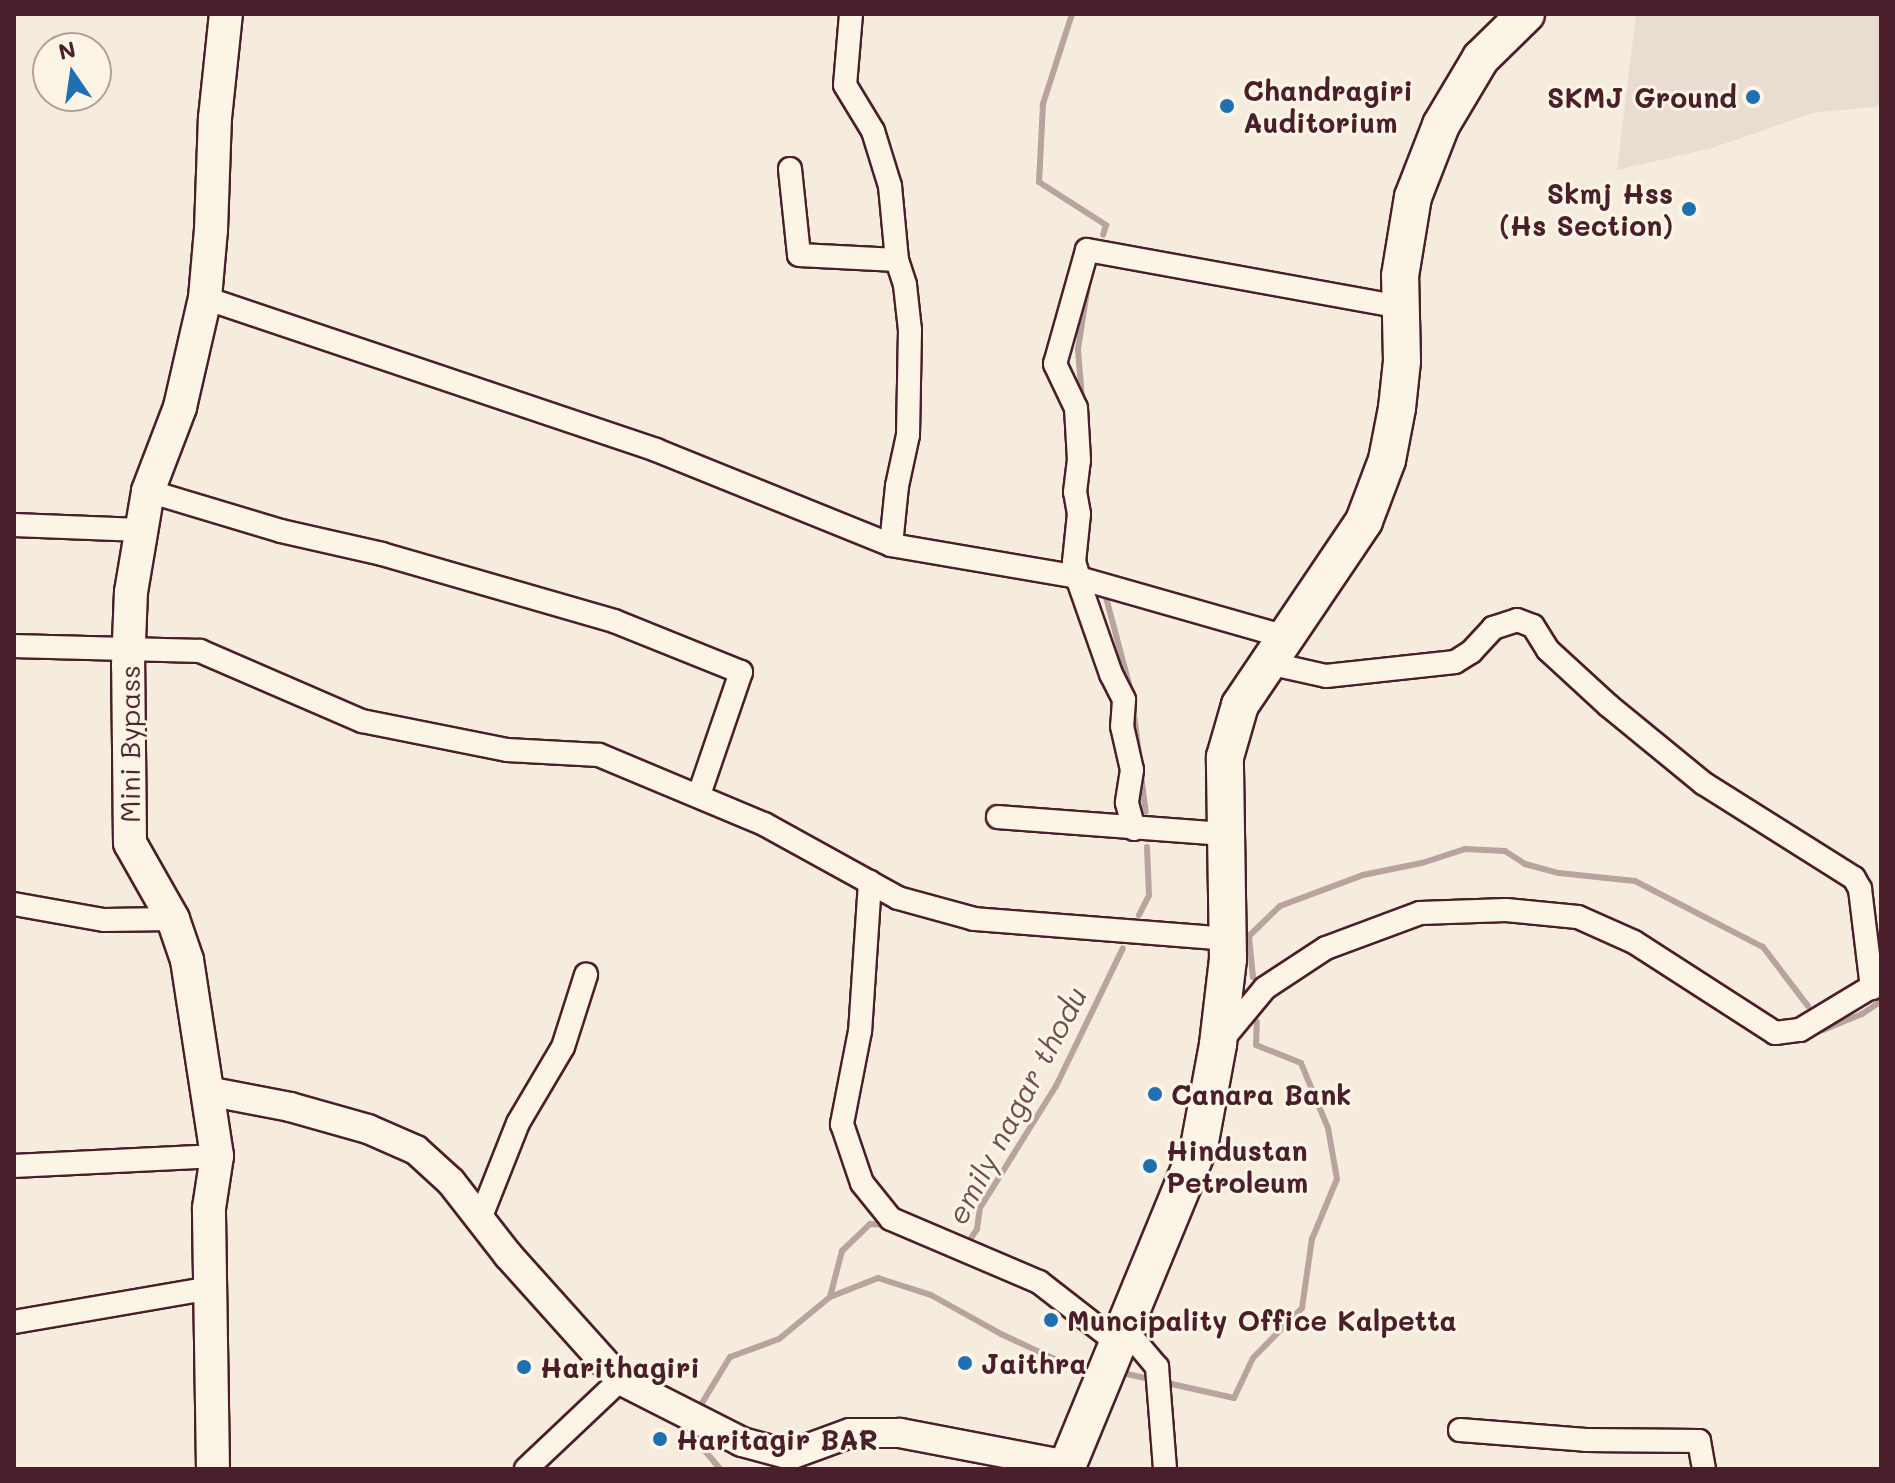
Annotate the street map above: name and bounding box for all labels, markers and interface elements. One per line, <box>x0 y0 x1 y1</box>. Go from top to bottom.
north arrow <box>32 32 112 112</box>
text: N <box>56 34 78 66</box>
place label: Chandragiri Auditorium <box>1243 73 1413 139</box>
place label: SKMJ Ground <box>1547 80 1737 114</box>
marker: SKMJ Ground <box>1744 88 1762 106</box>
marker: Chandragiri Auditorium <box>1218 97 1236 115</box>
place label: Skmj Hss (Hs Section) <box>1499 176 1673 242</box>
marker: Skmj Hss (Hs Section) <box>1680 200 1698 218</box>
street label: Mini Bypass <box>112 665 146 823</box>
water label: emily nagar thodu <box>938 980 1094 1230</box>
place label: Canara Bank <box>1171 1077 1351 1111</box>
marker: Canara Bank <box>1146 1085 1164 1103</box>
place label: Hindustan Petroleum <box>1166 1133 1308 1199</box>
marker: Hindustan Petroleum <box>1141 1157 1159 1175</box>
place label: Muncipality Office Kalpetta <box>1067 1303 1457 1337</box>
marker: Muncipality Office Kalpetta <box>1042 1311 1060 1329</box>
place label: Jaithra <box>981 1346 1087 1380</box>
place label: Harithagiri <box>540 1350 700 1384</box>
marker: Jaithra <box>956 1354 974 1372</box>
marker: Harithagiri <box>515 1358 533 1376</box>
place label: Haritagir BAR <box>676 1422 878 1456</box>
marker: Haritagir BAR <box>651 1430 669 1448</box>

